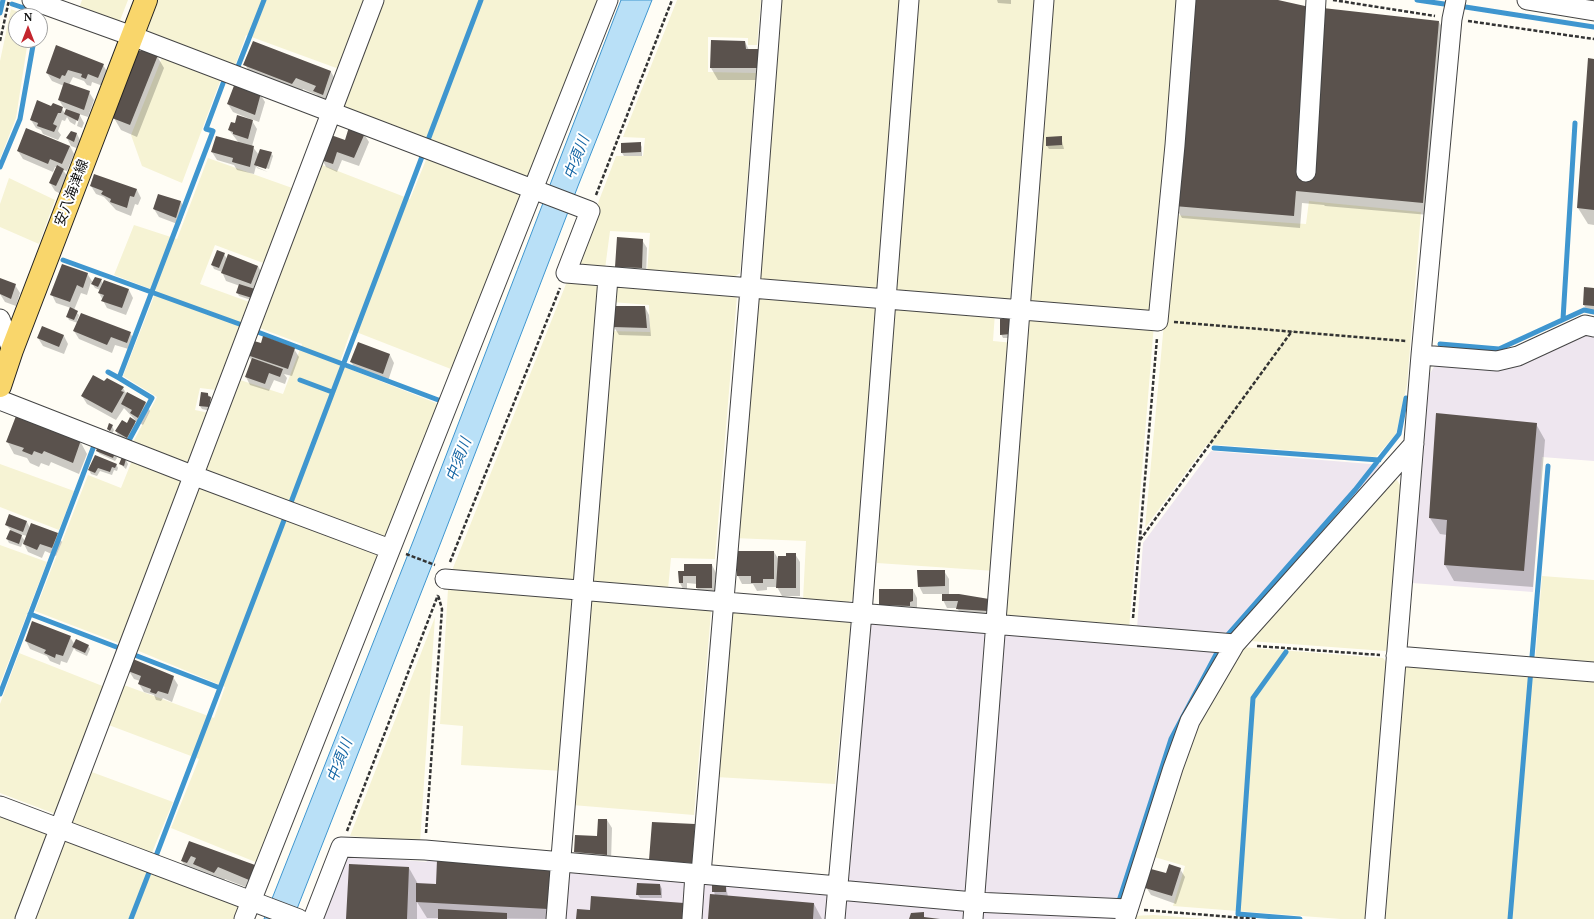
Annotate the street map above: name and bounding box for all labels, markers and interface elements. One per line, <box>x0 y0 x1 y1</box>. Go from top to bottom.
north arrow <box>8 8 48 48</box>
text: N <box>24 9 32 24</box>
water label: 中須川 <box>561 134 593 182</box>
street label: 安八海津線 <box>52 157 92 229</box>
water label: 中須川 <box>443 436 475 484</box>
water label: 中須川 <box>324 737 356 785</box>

